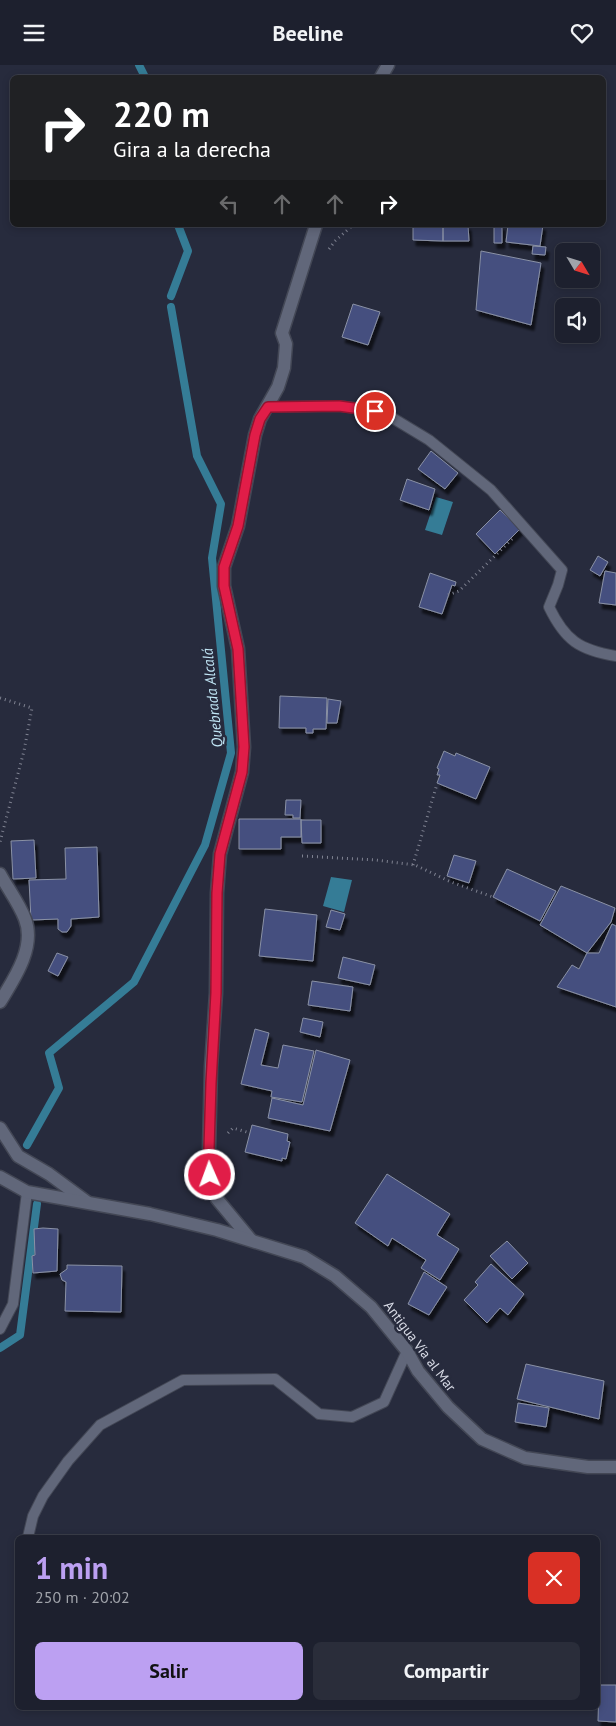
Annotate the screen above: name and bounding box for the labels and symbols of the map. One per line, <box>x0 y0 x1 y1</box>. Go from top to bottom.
north arrow <box>555 243 600 287</box>
pin <box>354 390 396 432</box>
water label: Quebrada Alcalá <box>197 647 227 749</box>
position arrow <box>183 1148 235 1200</box>
street label: Antigua Vía al Mar <box>380 1297 460 1395</box>

